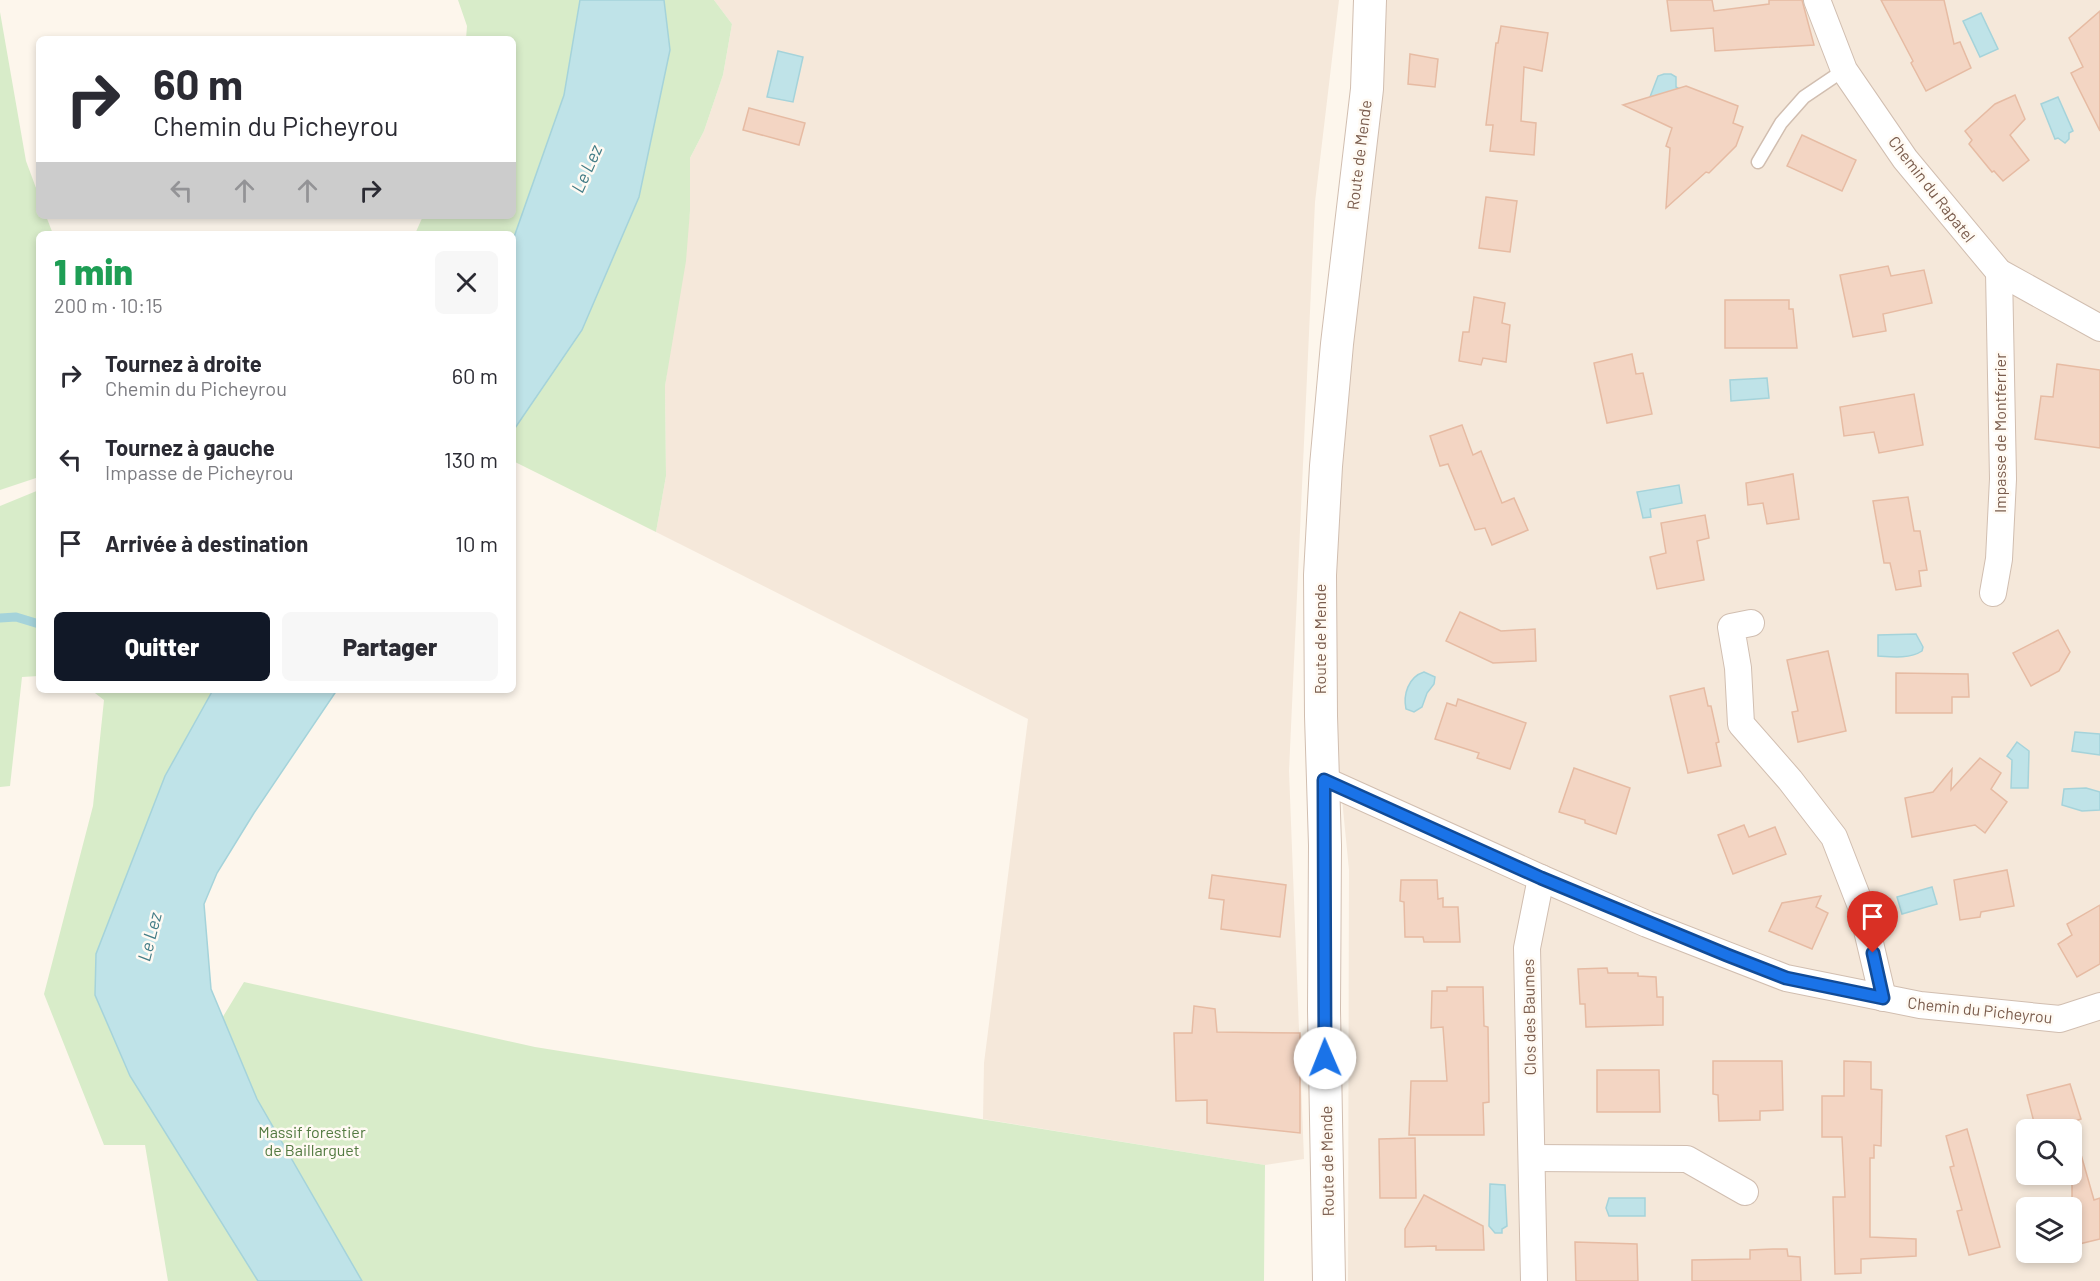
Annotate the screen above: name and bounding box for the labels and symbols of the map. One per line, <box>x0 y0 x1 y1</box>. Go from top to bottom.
street label: Route de Mende <box>1342 99 1375 211</box>
street label: Chemin du Rapatel <box>1885 132 1980 245</box>
water label: Le Lez <box>566 141 606 196</box>
street label: Impasse de Montferrier <box>1990 353 2009 513</box>
street label: Route de Mende <box>1310 584 1329 694</box>
pin <box>1847 891 1898 953</box>
water label: Le Lez <box>132 910 166 964</box>
street label: Clos des Baumes <box>1518 958 1539 1076</box>
street label: Chemin du Picheyrou <box>1907 992 2053 1027</box>
position arrow <box>1293 1026 1357 1090</box>
street label: Route de Mende <box>1316 1106 1337 1216</box>
park label: Massif forestier de Baillarguet <box>258 1122 366 1159</box>

